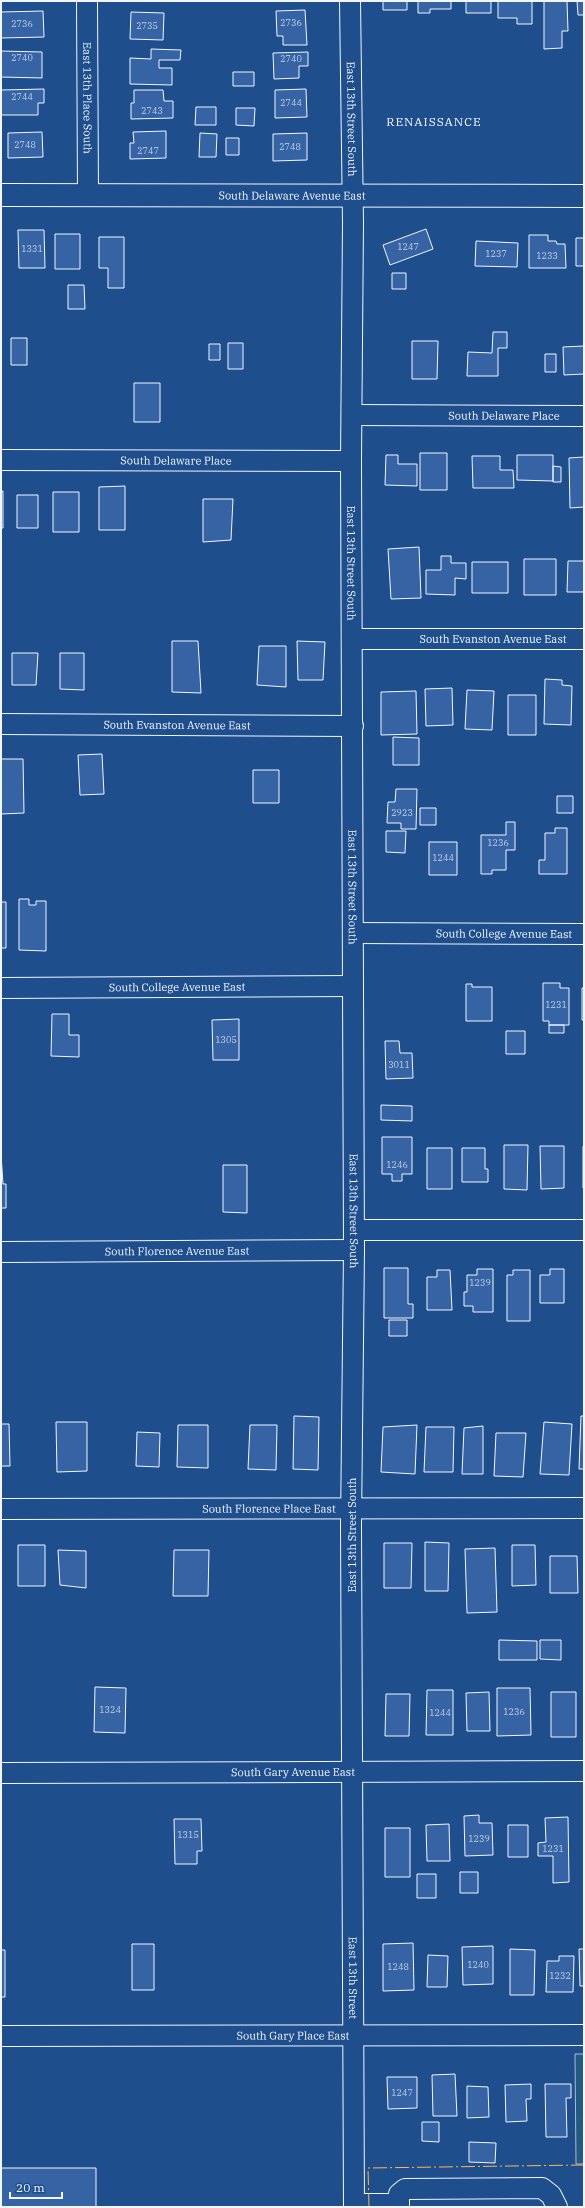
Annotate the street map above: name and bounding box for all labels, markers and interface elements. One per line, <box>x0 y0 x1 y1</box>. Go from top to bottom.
house number: 2736 <box>280 17 302 28</box>
house number: 2736 <box>11 18 33 29</box>
house number: 2735 <box>136 20 158 31</box>
street label: East 13th Place South <box>80 42 95 154</box>
house number: 2740 <box>11 52 33 63</box>
house number: 2740 <box>280 53 302 64</box>
street label: East 13th Street South <box>344 61 359 177</box>
house number: 2744 <box>11 91 33 102</box>
house number: 2744 <box>280 97 302 108</box>
house number: 2743 <box>141 105 163 116</box>
district label: RENAISSANCE <box>386 114 482 129</box>
house number: 2748 <box>14 139 36 150</box>
house number: 2748 <box>279 141 301 152</box>
house number: 2747 <box>137 145 159 156</box>
street label: South Delaware Avenue East <box>218 188 366 203</box>
house number: 1247 <box>397 241 419 252</box>
house number: 1331 <box>21 243 43 254</box>
house number: 1237 <box>485 248 507 259</box>
house number: 1233 <box>536 250 558 261</box>
street label: South Delaware Place <box>448 408 560 423</box>
street label: South Delaware Place <box>120 453 232 468</box>
street label: East 13th Street South <box>344 505 359 621</box>
street label: South Evanston Avenue East <box>419 632 567 646</box>
street label: South Evanston Avenue East <box>103 718 251 732</box>
house number: 2923 <box>391 807 413 818</box>
street label: East 13th Street South <box>345 829 360 945</box>
house number: 1236 <box>487 837 509 848</box>
house number: 1244 <box>432 852 454 863</box>
street label: South College Avenue East <box>436 926 572 941</box>
street label: South College Avenue East <box>109 980 245 994</box>
house number: 1231 <box>545 999 567 1010</box>
house number: 1305 <box>215 1034 237 1045</box>
house number: 3011 <box>388 1059 410 1070</box>
street label: East 13th Street South <box>347 1153 361 1269</box>
house number: 1246 <box>386 1159 408 1170</box>
street label: South Florence Avenue East <box>105 1244 249 1258</box>
house number: 1239 <box>469 1277 491 1288</box>
street label: East 13th Street South <box>345 1477 359 1592</box>
street label: South Florence Place East <box>202 1501 336 1516</box>
house number: 1324 <box>99 1704 121 1715</box>
house number: 1236 <box>503 1706 525 1717</box>
house number: 1244 <box>429 1707 451 1718</box>
street label: South Gary Avenue East <box>231 1765 355 1779</box>
house number: 1315 <box>177 1829 199 1840</box>
house number: 1239 <box>468 1833 490 1844</box>
house number: 1231 <box>542 1843 564 1854</box>
street label: East 13th Street <box>346 1937 360 2019</box>
house number: 1240 <box>467 1959 489 1970</box>
house number: 1248 <box>387 1961 409 1972</box>
house number: 1232 <box>549 1970 571 1981</box>
street label: South Gary Place East <box>236 2028 350 2043</box>
house number: 1247 <box>391 2087 413 2098</box>
scale bar <box>10 2174 62 2200</box>
text: 20 m <box>16 2180 45 2195</box>

